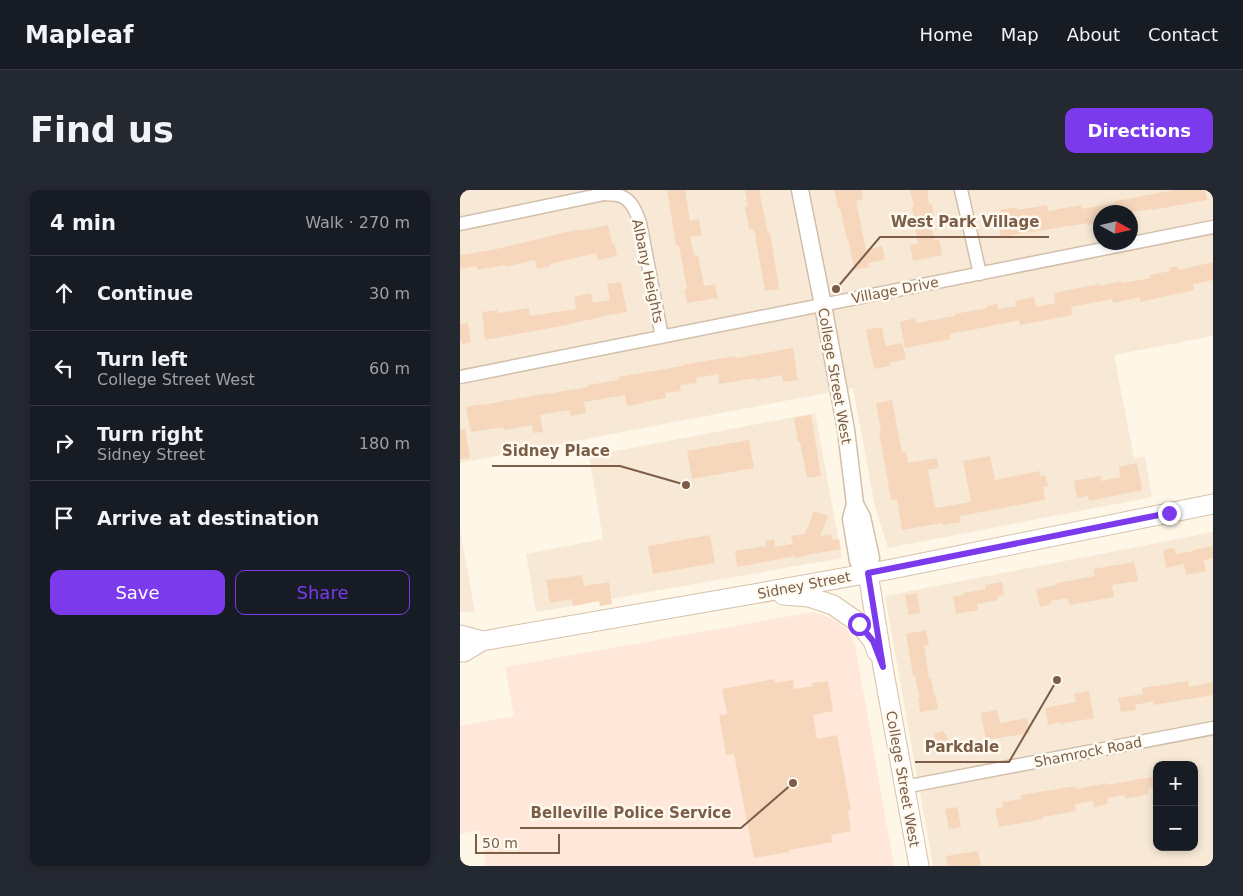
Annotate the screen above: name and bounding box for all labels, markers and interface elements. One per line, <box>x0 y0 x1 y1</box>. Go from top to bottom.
text: Mapleaf <box>25 21 133 49</box>
text: Home <box>920 24 973 45</box>
text: Map <box>1001 24 1039 45</box>
text: About <box>1067 24 1120 45</box>
text: Contact <box>1148 24 1218 45</box>
button: Directions <box>1065 108 1213 153</box>
text: Find us <box>30 110 174 150</box>
north arrow <box>1093 205 1138 250</box>
callout: West Park Village <box>880 207 1049 237</box>
text: 4 min <box>50 211 116 235</box>
text: Walk · 270 m <box>305 213 410 232</box>
text: West Park Village <box>891 213 1039 231</box>
street label: Albany Heights <box>629 217 667 325</box>
street label: Village Drive <box>850 274 940 306</box>
icon: ahead <box>50 279 78 307</box>
text: Continue <box>97 282 193 304</box>
text: 30 m <box>369 284 410 303</box>
street label: College Street West <box>815 307 855 446</box>
text: Turn left <box>97 348 188 370</box>
icon: left <box>50 354 78 382</box>
text: 60 m <box>369 359 410 378</box>
text: College Street West <box>97 370 255 389</box>
text: Turn right <box>97 423 203 445</box>
icon: right <box>50 429 78 457</box>
text: 180 m <box>359 434 410 453</box>
callout: Sidney Place <box>492 436 620 466</box>
text: Sidney Place <box>502 442 610 460</box>
text: Sidney Street <box>97 445 205 464</box>
route end <box>1158 502 1181 525</box>
icon: arrive <box>50 504 78 532</box>
text: Arrive at destination <box>97 507 319 529</box>
street label: Sidney Street <box>756 568 852 602</box>
button: Save <box>50 570 225 615</box>
button: Share <box>235 570 410 615</box>
route start <box>848 613 871 636</box>
street label: College Street West <box>883 710 923 849</box>
callout: Parkdale <box>915 732 1009 762</box>
street label: Shamrock Road <box>1033 734 1143 770</box>
text: Parkdale <box>925 738 999 756</box>
map controls <box>1153 761 1198 851</box>
button: + <box>1153 761 1198 806</box>
callout: Belleville Police Service <box>520 798 741 828</box>
text: Belleville Police Service <box>531 804 731 822</box>
button: − <box>1153 806 1198 851</box>
scale bar <box>475 831 560 854</box>
text: 50 m <box>482 835 518 851</box>

